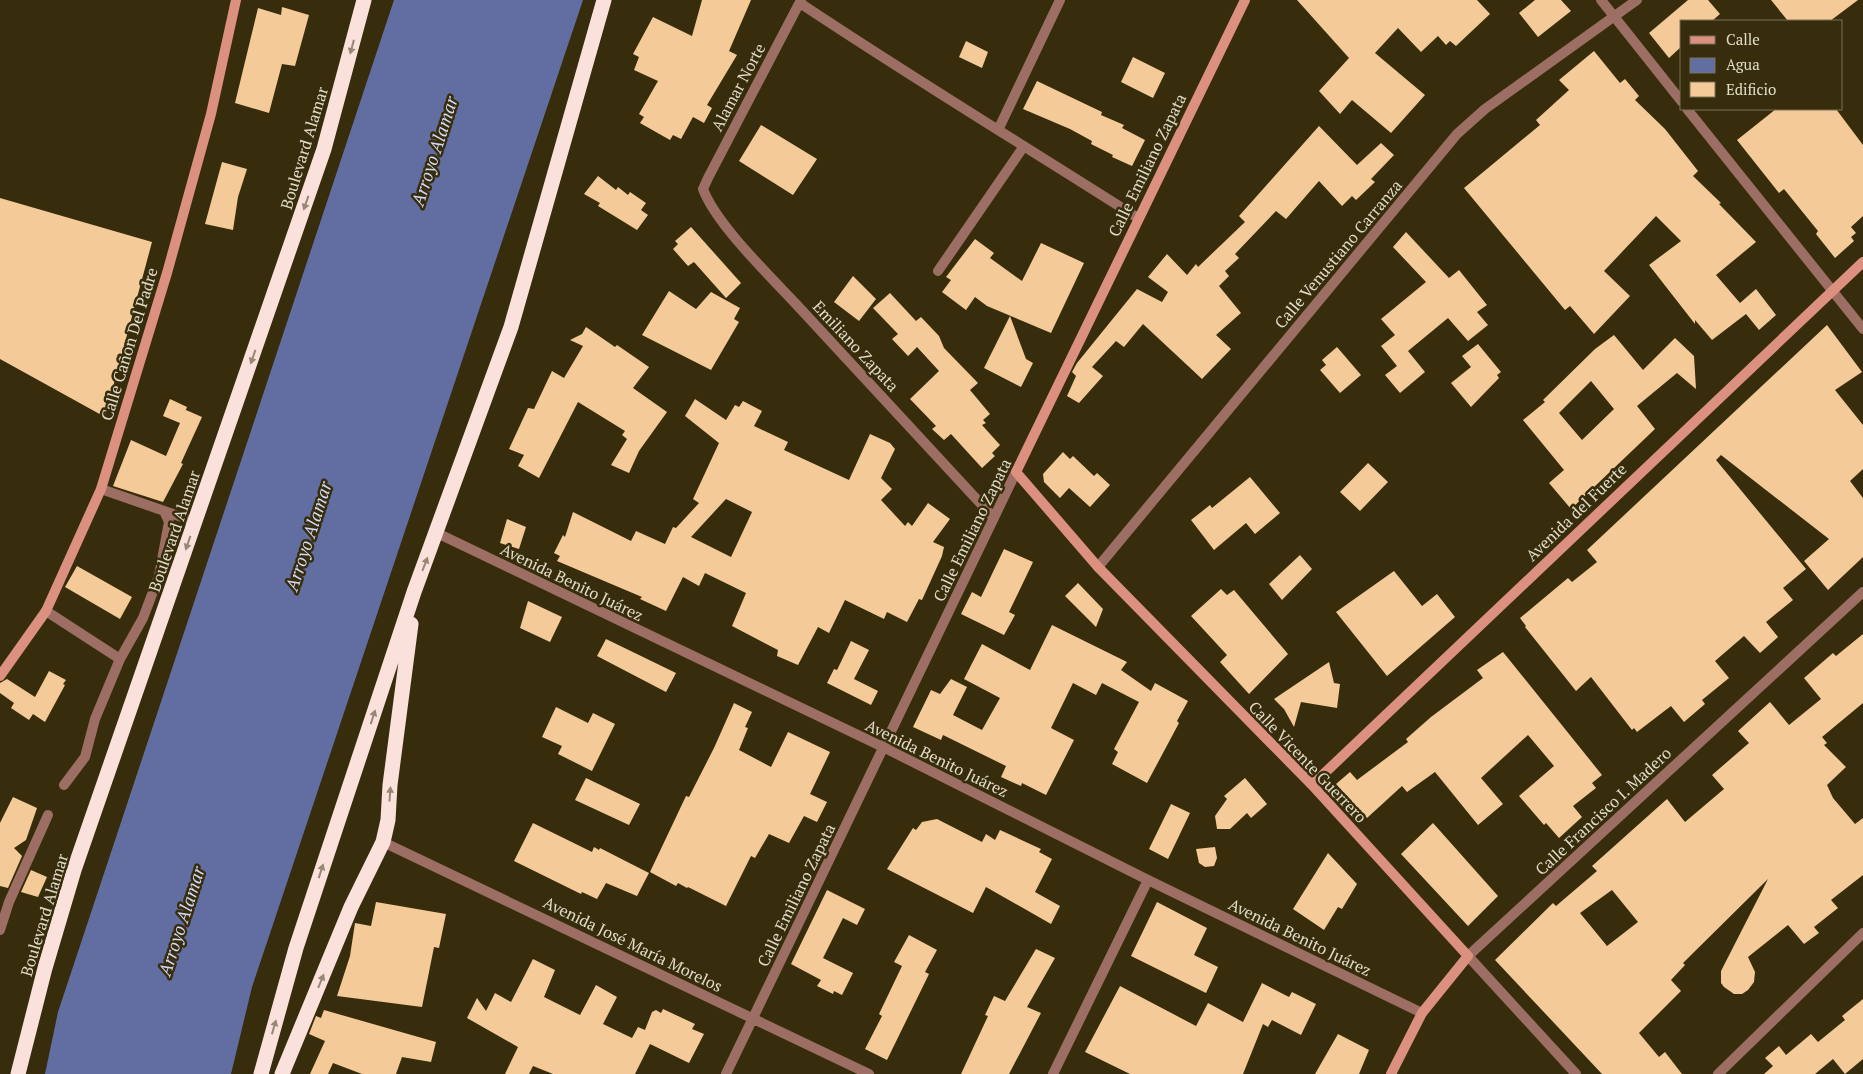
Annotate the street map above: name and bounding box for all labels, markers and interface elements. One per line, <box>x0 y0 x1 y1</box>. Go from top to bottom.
legend <box>1680 20 1843 110</box>
text: Calle <box>1726 29 1760 49</box>
street label: Alamar Norte <box>706 39 770 135</box>
one-way arrow <box>347 40 355 55</box>
text: Agua <box>1726 54 1760 74</box>
text: Edificio <box>1726 79 1776 99</box>
street label: Boulevard Alamar <box>275 83 333 212</box>
street label: Calle Emiliano Zapata <box>1103 90 1191 240</box>
water label: Arroyo Alamar <box>405 92 463 210</box>
street label: Calle Venustiano Carranza <box>1269 175 1407 333</box>
one-way arrow <box>302 196 310 211</box>
street label: Calle Cañon Del Padre <box>95 265 163 423</box>
street label: Emiliano Zapata <box>808 296 904 396</box>
one-way arrow <box>249 349 256 364</box>
street label: Calle Emiliano Zapata <box>928 455 1016 605</box>
street label: Avenida del Fuerte <box>1521 458 1631 566</box>
street label: Boulevard Alamar <box>143 467 205 595</box>
water label: Arroyo Alamar <box>279 477 337 595</box>
one-way arrow <box>184 536 192 551</box>
street label: Avenida Benito Juárez <box>497 538 647 626</box>
one-way arrow <box>422 556 429 571</box>
street label: Calle Vicente Guerrero <box>1244 696 1372 828</box>
one-way arrow <box>369 710 377 725</box>
street label: Avenida Benito Juárez <box>862 714 1012 802</box>
street label: Calle Francisco I. Madero <box>1530 742 1676 880</box>
one-way arrow <box>386 785 394 801</box>
street label: Calle Emiliano Zapata <box>752 820 840 970</box>
street label: Boulevard Alamar <box>15 850 73 979</box>
water label: Arroyo Alamar <box>152 862 210 980</box>
one-way arrow <box>318 864 325 879</box>
street label: Avenida José María Morelos <box>540 891 726 997</box>
street label: Avenida Benito Juárez <box>1225 893 1375 981</box>
one-way arrow <box>318 973 325 988</box>
one-way arrow <box>270 1019 278 1034</box>

